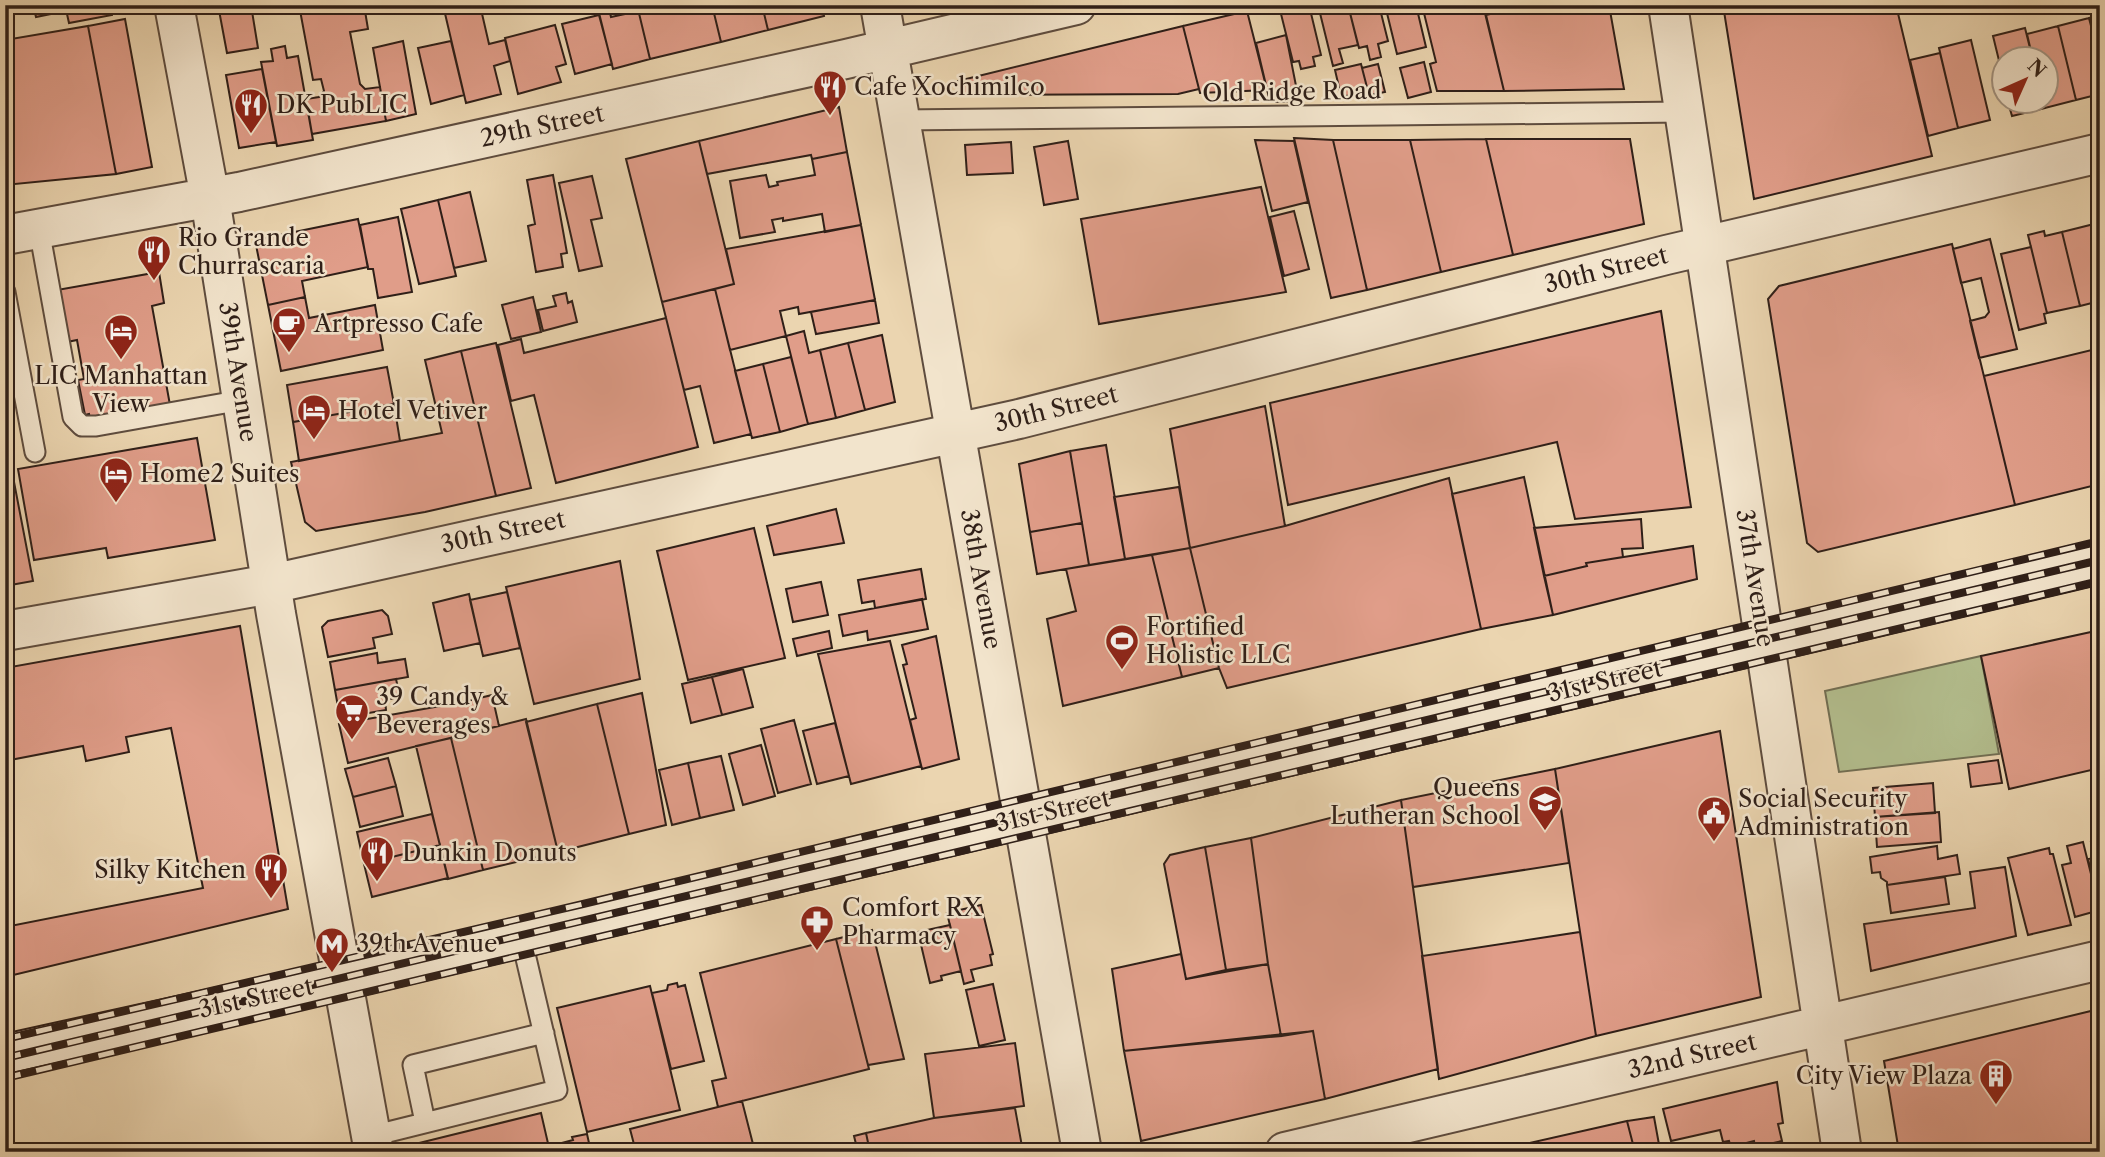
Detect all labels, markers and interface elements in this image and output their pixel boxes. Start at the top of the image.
north arrow [1990,46,2060,116]
text: N [2023,54,2051,82]
restaurant icon: Cafe Xochimilco [811,68,849,117]
place label: Cafe Xochimilco [854,72,1045,101]
street label: Old Ridge Road [1202,75,1382,108]
restaurant icon: DK PubLIC [232,86,270,135]
place label: DK PubLIC [276,90,407,119]
street label: 29th Street [477,98,607,153]
place label: Rio Grande Churrascaria [178,223,325,280]
restaurant icon: Rio Grande Churrascaria [135,233,173,282]
street label: 30th Street [1541,240,1671,299]
street label: 39th Avenue [213,300,264,444]
cafe icon: Artpresso Cafe [270,305,308,354]
place label: Artpresso Cafe [313,309,483,338]
hotel icon: LIC Manhattan View [102,312,140,361]
place label: LIC Manhattan View [34,361,208,418]
street label: 30th Street [991,379,1121,438]
hotel icon: Hotel Vetiver [295,392,333,441]
place label: Hotel Vetiver [338,396,487,425]
hotel icon: Home2 Suites [97,455,135,504]
place label: Home2 Suites [140,459,300,488]
street label: 30th Street [438,504,568,559]
street label: 38th Avenue [955,507,1008,651]
street label: 37th Avenue [1730,507,1781,649]
place label: Fortified Holistic LLC [1146,612,1290,669]
sports icon: Fortified Holistic LLC [1103,622,1141,671]
street label: 31st Street [1545,653,1665,708]
place label: 39 Candy & Beverages [376,682,509,739]
supermarket icon: 39 Candy & Beverages [333,692,371,741]
place label: Queens Lutheran School [1330,773,1520,830]
street label: 31st Street [993,783,1113,838]
school or university icon: Queens Lutheran School [1526,783,1564,832]
place label: Social Security Administration [1737,784,1909,841]
public building icon: Social Security Administration [1695,794,1733,843]
restaurant icon: Dunkin Donuts [358,834,396,883]
place label: Dunkin Donuts [402,838,577,867]
restaurant icon: Silky Kitchen [252,851,290,900]
place label: Silky Kitchen [94,855,246,884]
place label: Comfort RX Pharmacy [842,893,982,950]
pharmacy icon: Comfort RX Pharmacy [798,903,836,952]
metro station icon: 39th Avenue [313,925,351,974]
place label: 39th Avenue [356,929,498,958]
street label: 31st Street [196,971,316,1024]
street label: 32nd Street [1625,1027,1759,1084]
building icon: City View Plaza [1977,1057,2015,1106]
place label: City View Plaza [1796,1061,1972,1090]

